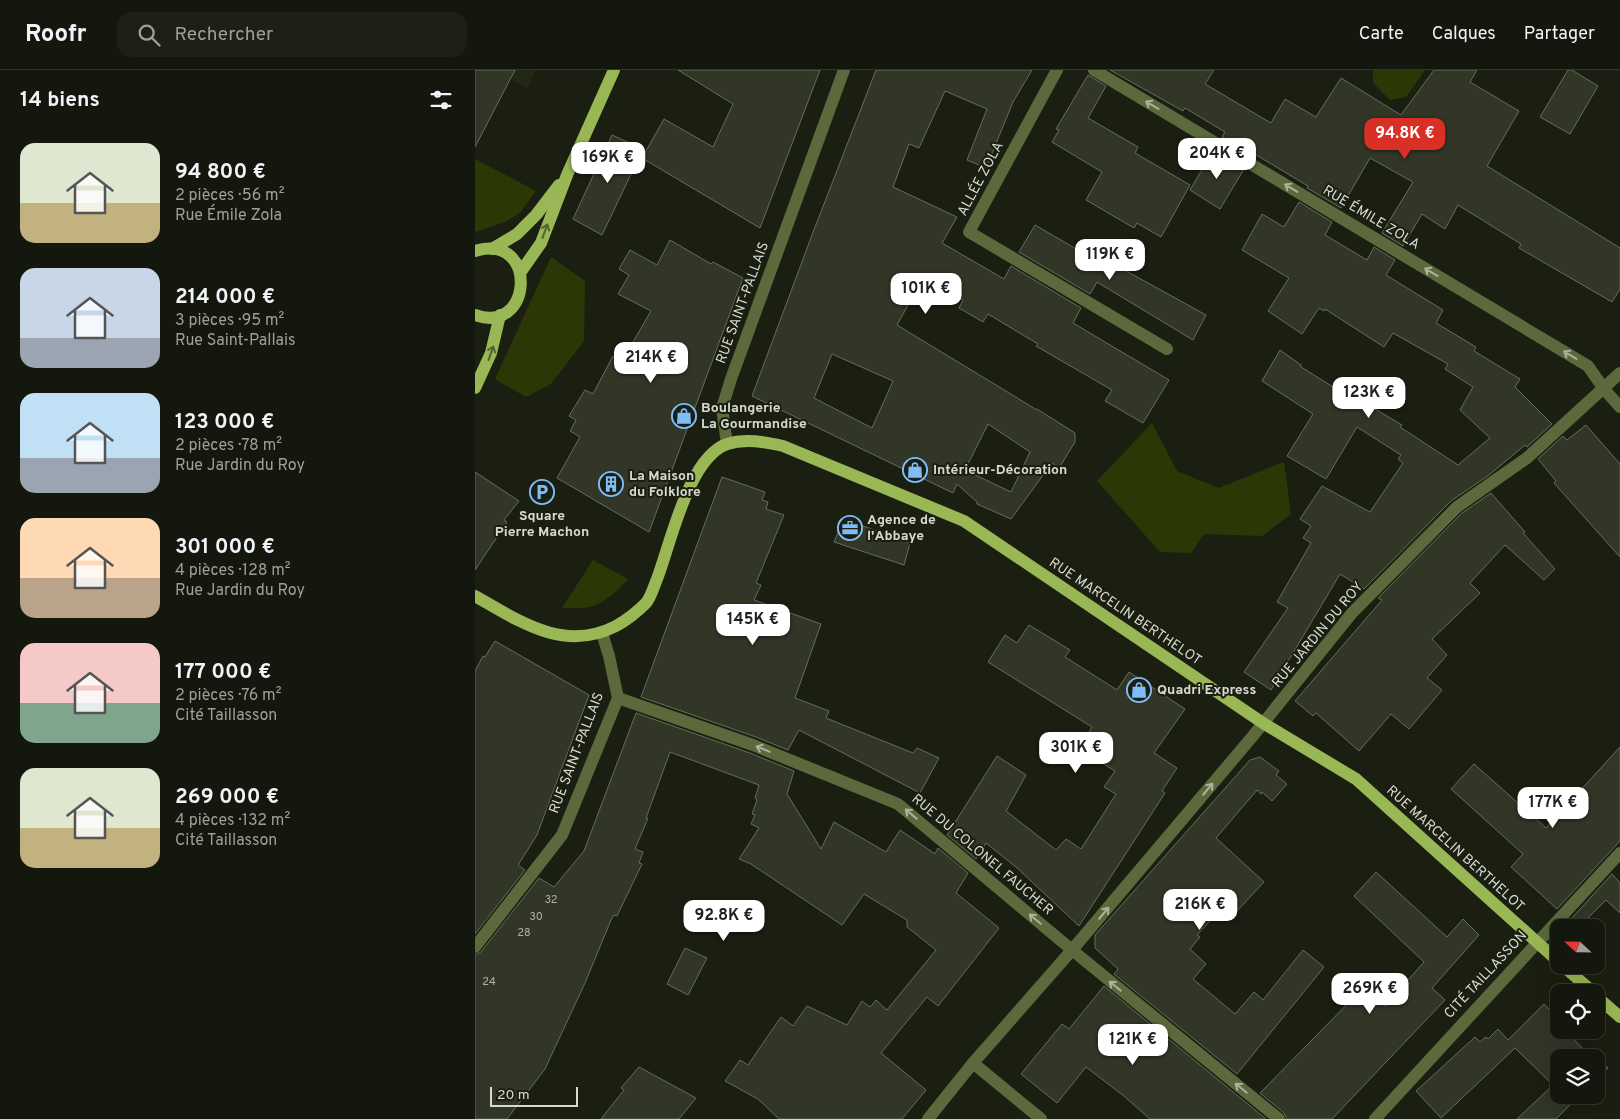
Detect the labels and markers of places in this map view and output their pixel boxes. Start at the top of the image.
pin: 94.8K € [1359,118,1451,160]
pin: 204K € [1176,138,1258,180]
pin: 169K € [567,142,649,184]
pin: 119K € [1069,238,1151,281]
pin: 101K € [885,272,967,315]
pin: 214K € [610,342,692,384]
pin: 123K € [1328,376,1410,419]
place label: Boulangerie La Gourmandise [701,400,807,433]
shop icon: Boulangerie La Gourmandise [671,403,697,429]
shop icon: Intérieur-Décoration [902,457,928,483]
place label: Intérieur-Décoration [933,462,1067,479]
place label: La Maison du Folklore [629,468,701,501]
building icon: La Maison du Folklore [598,471,624,497]
parking icon: Square Pierre Machon [529,479,555,505]
place label: Square Pierre Machon [495,508,589,541]
place label: Agence de l'Abbaye [867,512,936,545]
office icon: Agence de l'Abbaye [837,515,863,541]
pin: 145K € [712,604,794,646]
shop icon: Quadri Express [1126,677,1152,703]
place label: Quadri Express [1157,682,1256,699]
pin: 301K € [1035,732,1117,774]
pin: 177K € [1512,786,1594,829]
pin: 216K € [1159,888,1241,931]
pin: 92.8K € [678,900,770,942]
pin: 269K € [1329,972,1411,1015]
pin: 121K € [1092,1024,1174,1066]

